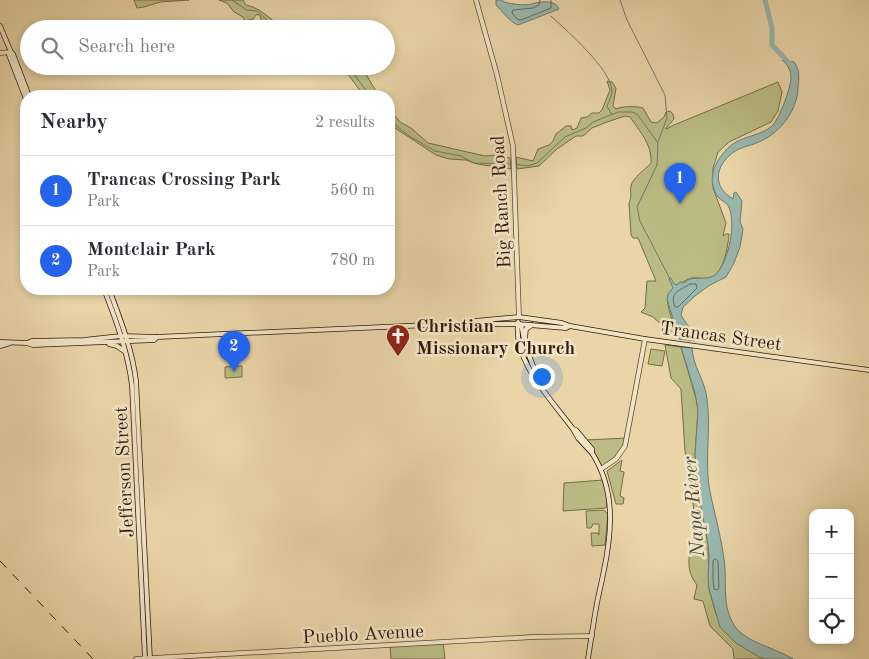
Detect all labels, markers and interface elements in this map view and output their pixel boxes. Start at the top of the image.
search box [20,20,395,75]
icon: search [38,34,66,62]
text: Search here [78,38,175,57]
text: Nearby [40,112,108,133]
text: 2 results [315,115,375,131]
street label: Big Ranch Road [490,135,515,269]
pin: 1 [664,163,696,204]
text: Trancas Crossing Park [87,171,281,190]
text: 1 [51,183,61,199]
text: 560 m [330,183,375,199]
text: Park [87,194,120,210]
text: Montclair Park [87,241,216,260]
text: 2 [51,253,61,269]
text: 780 m [330,253,375,269]
text: Park [87,264,120,280]
place label: Christian Missionary Church [416,318,576,359]
street label: Trancas Street [659,320,783,355]
church icon: Christian Missionary Church [385,323,411,357]
pin: 2 [218,331,250,372]
your location [529,364,555,390]
street label: Jefferson Street [113,406,138,538]
water label: Napa River [681,455,709,559]
map controls [809,509,854,644]
button: + [809,509,854,554]
button: − [809,554,854,599]
button: locate [809,599,854,644]
street label: Pueblo Avenue [302,623,424,648]

